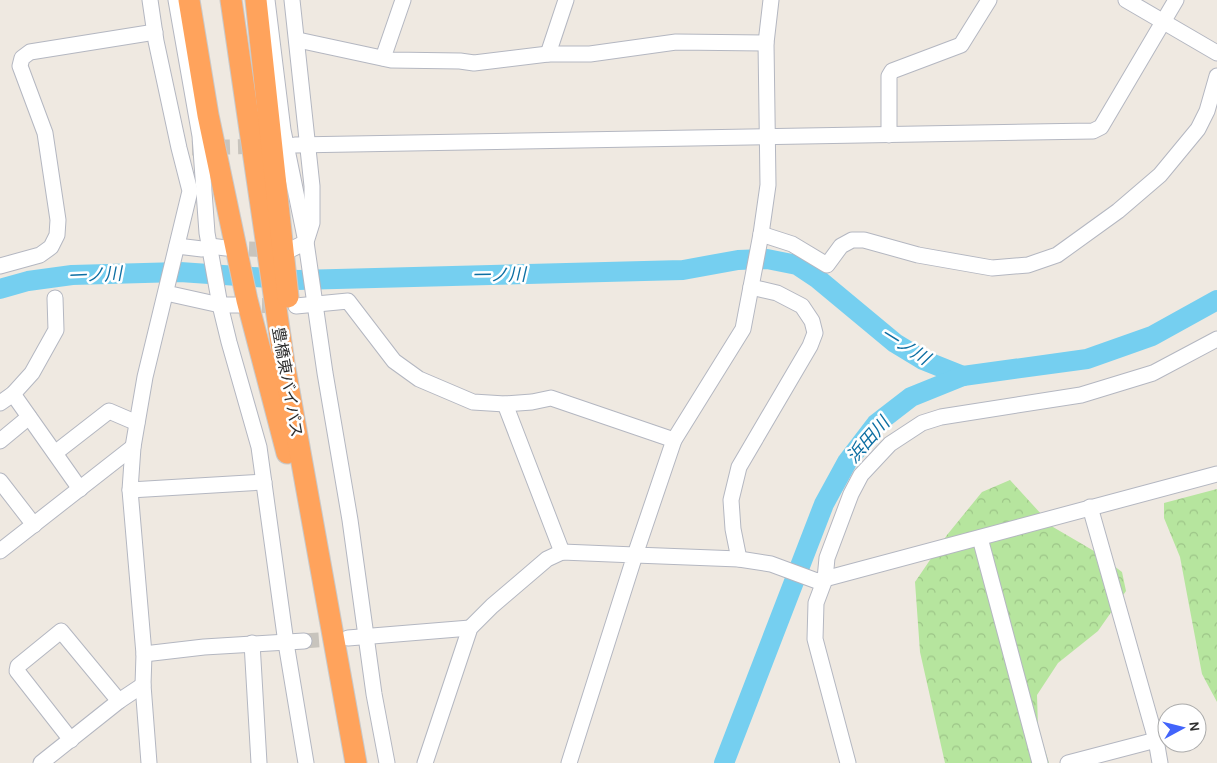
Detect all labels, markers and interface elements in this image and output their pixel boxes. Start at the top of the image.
water label: 一ノ川 [67,262,125,287]
water label: 一ノ川 [472,263,528,286]
water label: 一ノ川 [876,322,935,371]
street label: 豊橋東バイパス [268,325,307,439]
water label: 浜田川 [842,411,895,468]
north arrow [1157,703,1207,753]
text: N [1185,720,1203,732]

